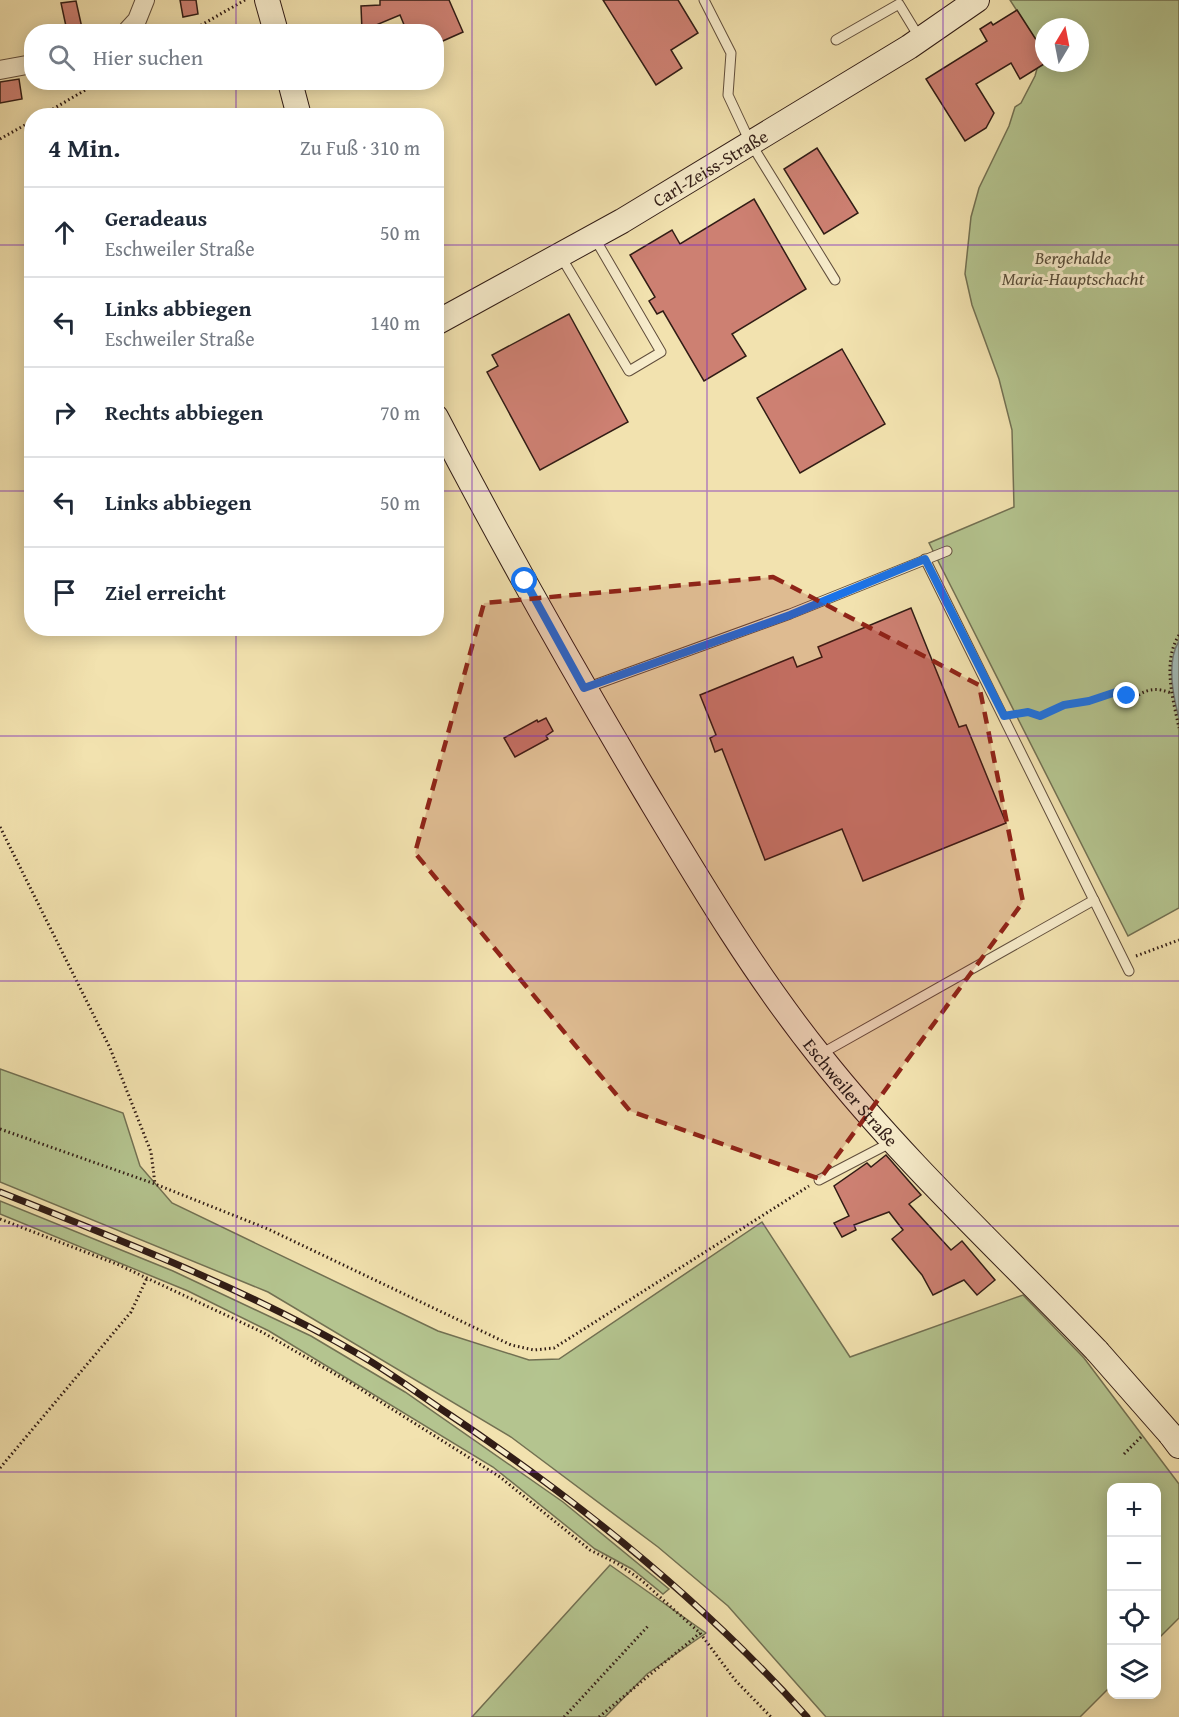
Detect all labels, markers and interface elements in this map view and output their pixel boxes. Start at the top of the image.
north arrow [1035,18,1089,72]
search box [24,24,444,90]
icon: search [45,41,78,74]
text: Hier suchen [93,41,203,73]
street label: Carl-Zeiss-Straße [647,122,773,213]
text: 4 Min. [48,128,120,167]
text: Zu Fuß · 310 m [300,133,420,162]
text: Geradeaus [105,202,207,234]
icon: ahead [48,216,81,249]
text: 50 m [380,218,420,247]
text: Eschweiler Straße [105,234,255,263]
park label: Bergehalde Maria-Hauptschacht [1002,244,1145,292]
text: Links abbiegen [105,292,251,324]
icon: left [48,306,81,339]
text: 140 m [370,308,420,337]
text: Eschweiler Straße [105,324,255,353]
icon: right [48,396,81,429]
text: Rechts abbiegen [105,396,263,428]
text: 70 m [380,398,420,427]
icon: left [48,486,81,519]
text: Links abbiegen [105,486,251,518]
text: 50 m [380,488,420,517]
route start [511,567,537,593]
icon: arrive [48,576,81,609]
text: Ziel erreicht [105,576,226,608]
route end [1113,682,1139,708]
street label: Eschweiler Straße [797,1032,905,1152]
map controls [1107,1483,1161,1699]
button: + [1107,1483,1161,1537]
button: − [1107,1537,1161,1591]
button: locate [1107,1591,1161,1645]
button: layers [1107,1645,1161,1699]

